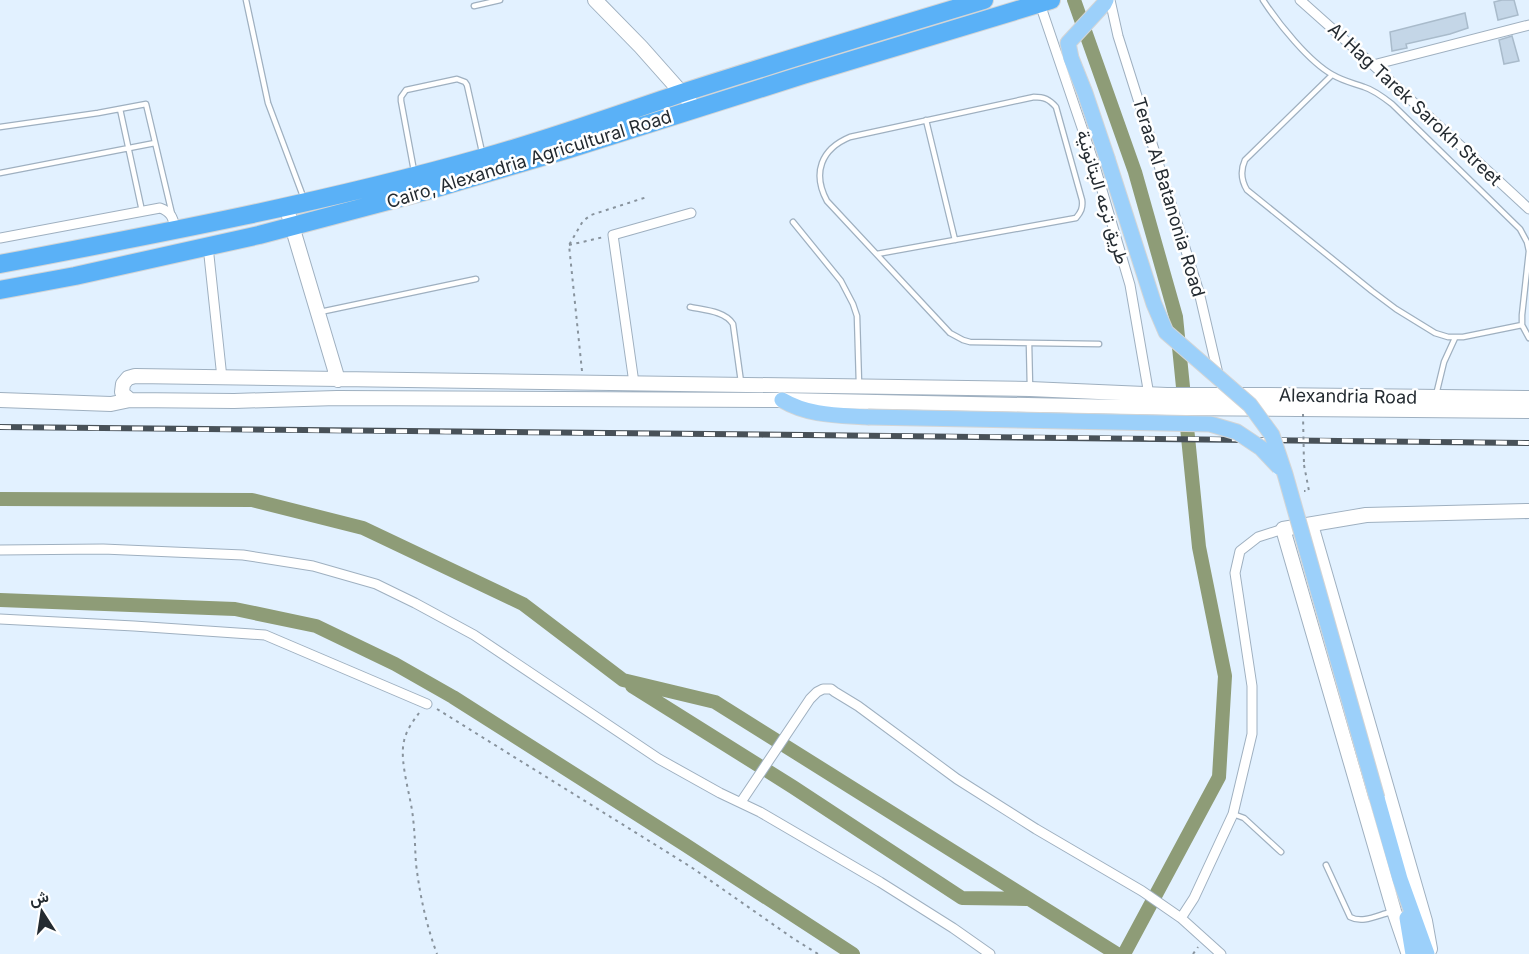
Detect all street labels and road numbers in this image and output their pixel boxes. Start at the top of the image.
street label: Al Hag Tarek Sarokh Street [1324,18,1506,190]
street label: Teraa Al Batanonia Road [1129,95,1209,299]
street label: Cairo, Alexandria Agricultural Road [384,106,674,212]
street label: طريق ترعه البتانونية [1072,127,1133,267]
street label: Alexandria Road [1279,384,1417,408]

